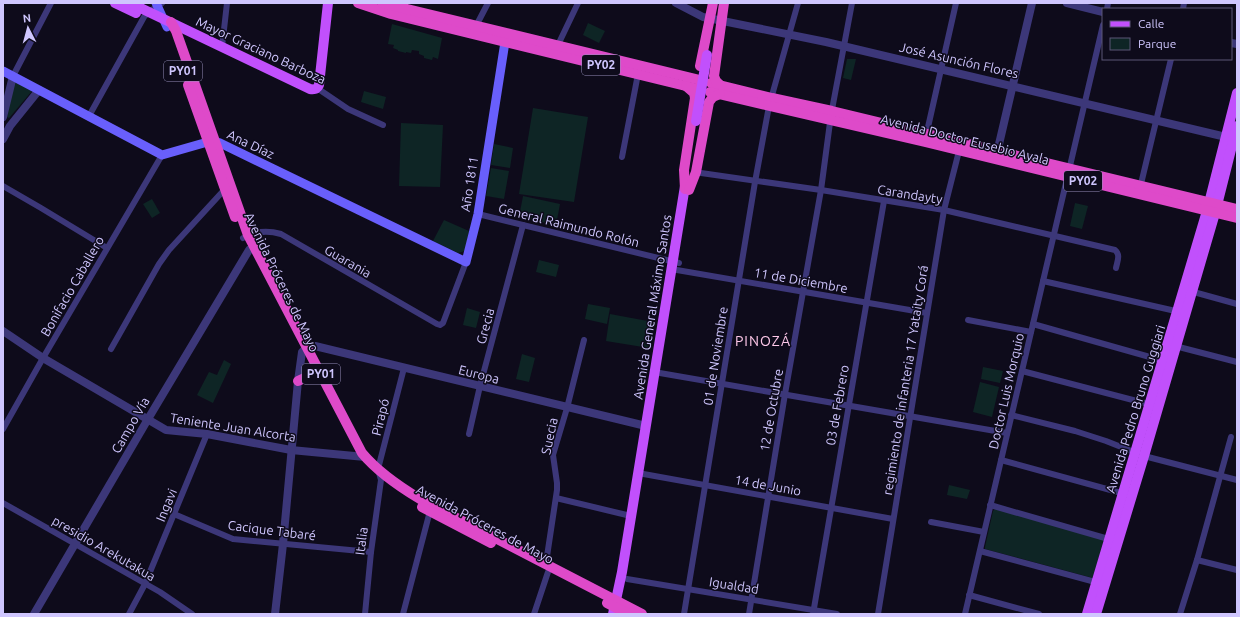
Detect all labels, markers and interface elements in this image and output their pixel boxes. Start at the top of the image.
north arrow [8,8,48,48]
legend [1102,8,1232,60]
text: N [22,12,32,24]
street label: Mayor Graciano Barboza [194,14,328,86]
text: Calle [1138,17,1164,30]
text: Parque [1138,37,1176,50]
street label: José Asunción Flores [898,39,1020,81]
road number: PY02 [582,55,620,75]
road number: PY01 [164,61,202,81]
street label: Avenida Doctor Eusebio Ayala [879,111,1051,167]
street label: Ana Díaz [225,127,277,161]
street label: Año 1811 [458,155,480,213]
road number: PY02 [1064,171,1102,191]
street label: Carandayty [876,182,944,206]
street label: General Raimundo Rolón [497,201,641,249]
street label: Avenida Próceres de Mayo [242,210,322,354]
street label: Avenida General Máximo Santos [630,213,674,400]
street label: Bonifacio Caballero [38,233,106,339]
street label: Guarania [322,242,374,280]
street label: regimiento de infanteria 17 Yataity Corá [880,264,930,496]
street label: 11 de Diciembre [753,265,849,295]
street label: 01 de Noviembre [700,306,730,406]
street label: Grecia [474,307,496,345]
street label: Avenida Pedro Bruno Guggiari [1103,323,1167,495]
district label: PINOZÁ [735,332,791,349]
street label: Doctor Luis Morquio [986,332,1026,450]
street label: Europa [457,362,501,386]
road number: PY01 [302,364,340,384]
street label: 03 de Febrero [823,364,851,446]
street label: 12 de Octubre [757,368,785,452]
street label: Campo Vía [108,394,152,456]
street label: Pirapó [369,397,391,437]
street label: Teniente Juan Alcorta [169,410,297,444]
street label: Suecia [538,416,560,456]
street label: 14 de Junio [734,472,802,498]
street label: Avenida Próceres de Mayo [414,482,556,566]
street label: Ingavi [153,486,179,524]
street label: presidio Arekutakua [50,513,158,583]
street label: Cacique Tabaré [227,518,317,542]
street label: Italia [352,526,370,556]
street label: Igualdad [708,574,760,596]

